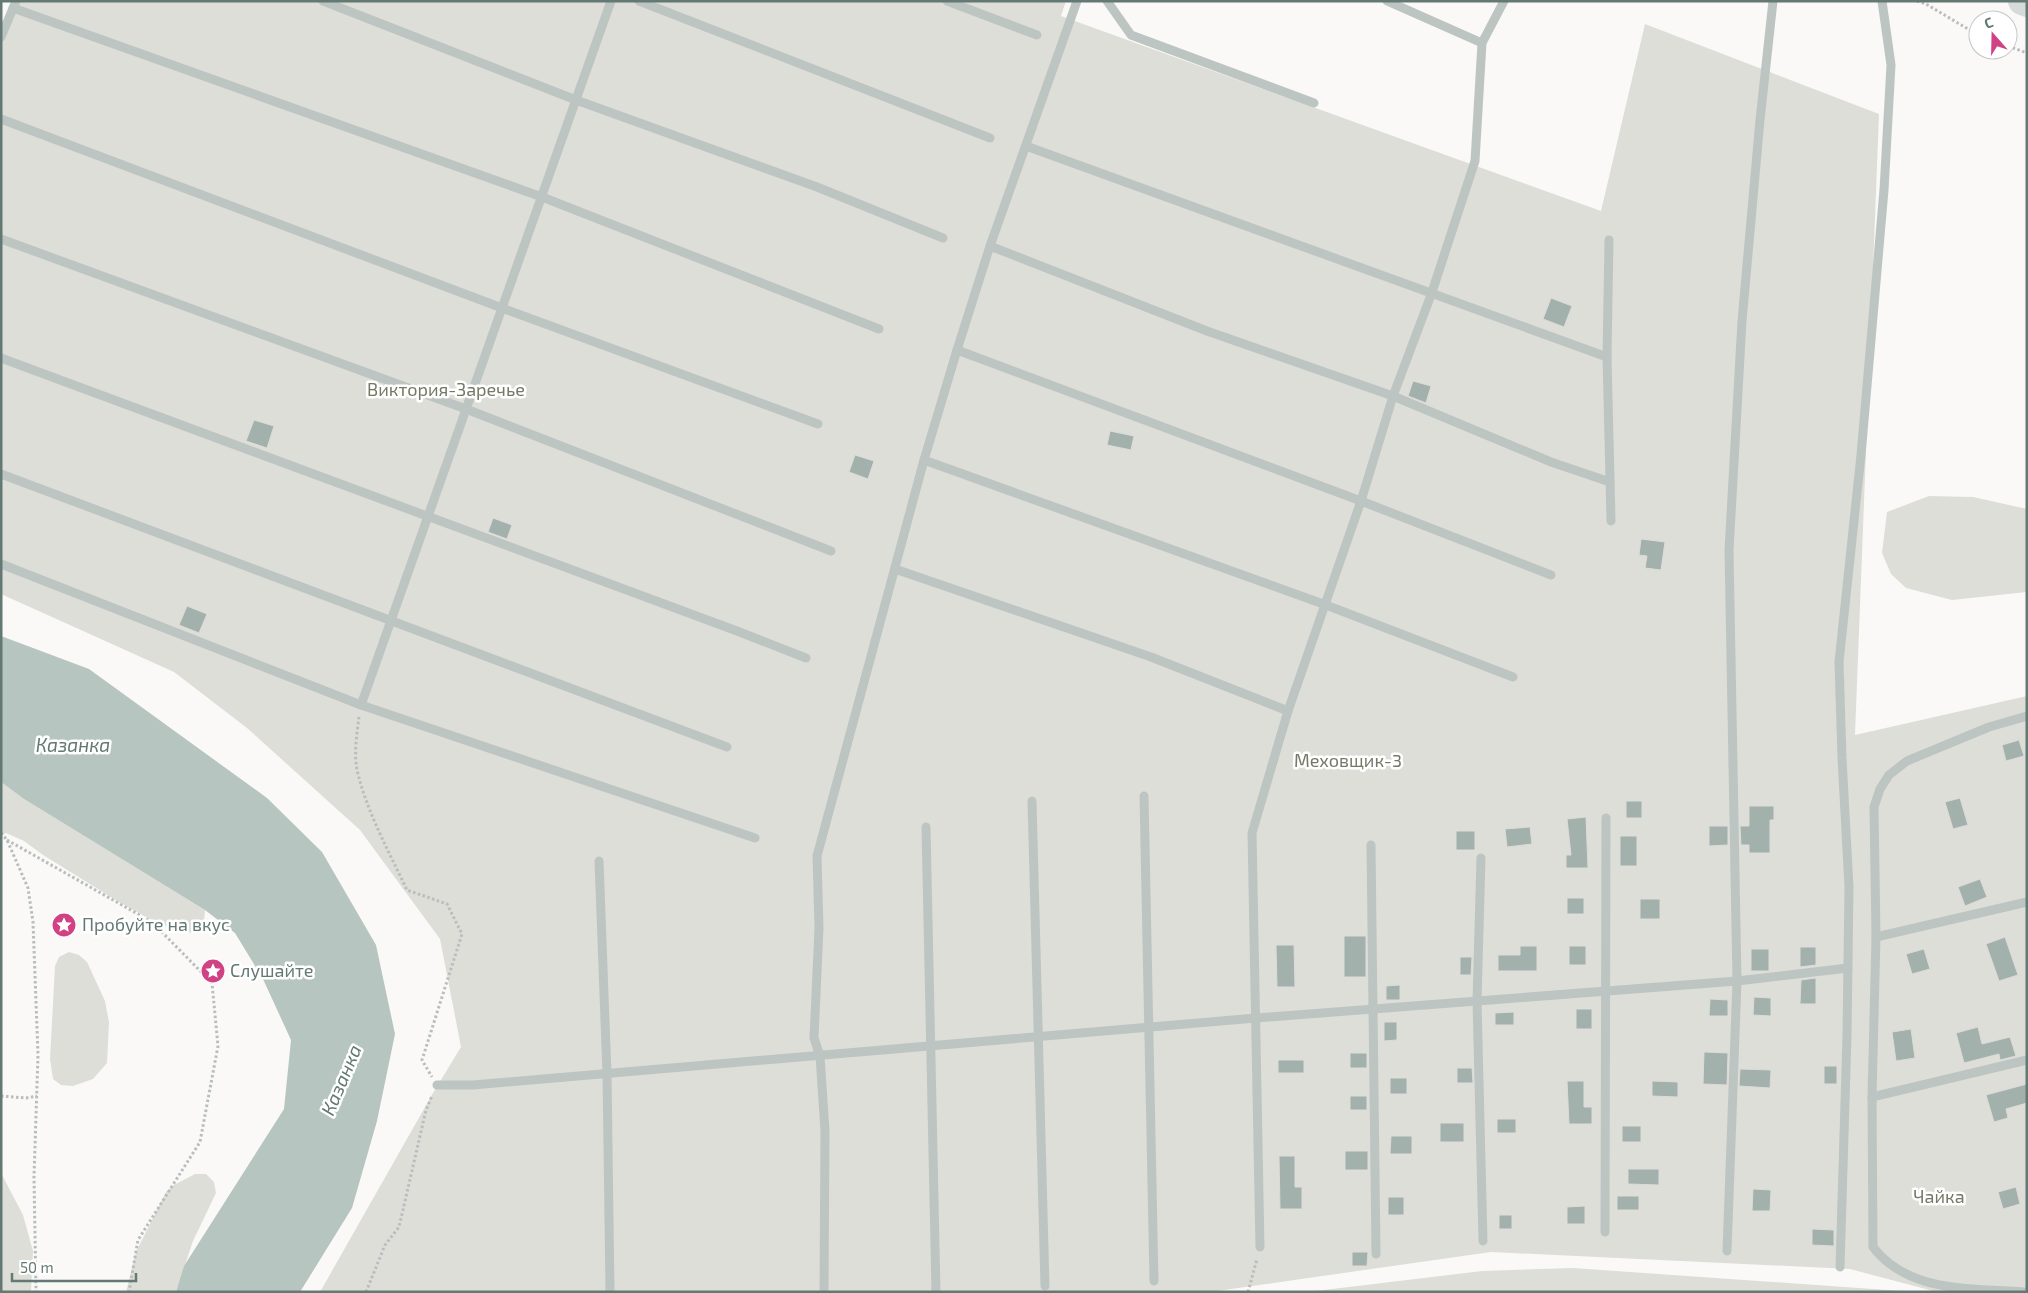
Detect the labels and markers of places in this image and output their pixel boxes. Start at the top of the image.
place icon: Пробуйте на вкус [51,912,77,938]
place label: Пробуйте на вкус [82,913,230,935]
place icon: Слушайте [200,958,226,984]
place label: Слушайте [230,959,313,981]

